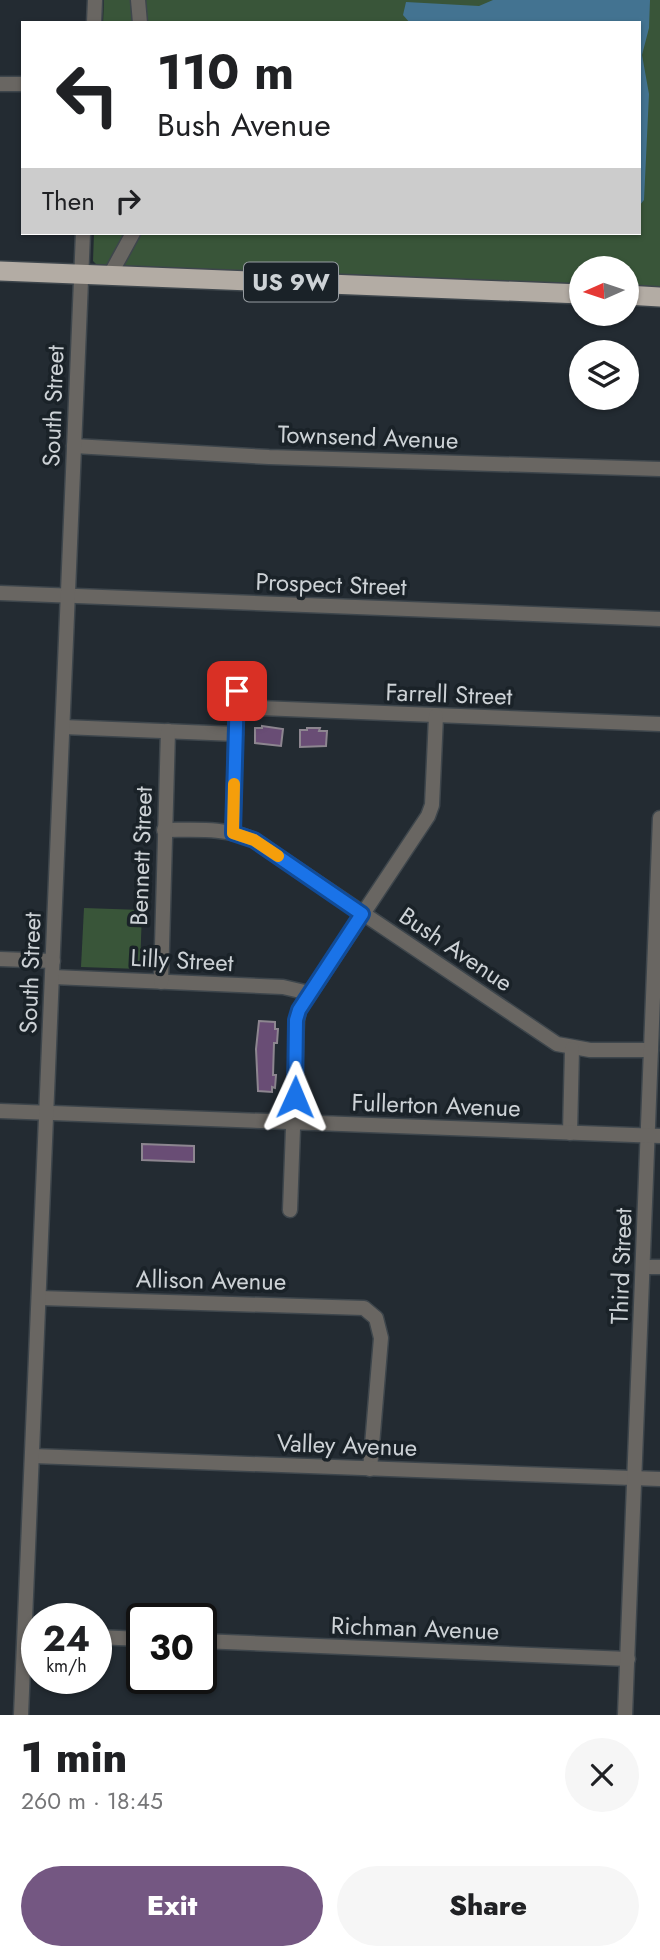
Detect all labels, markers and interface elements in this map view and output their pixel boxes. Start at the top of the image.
text: 110 m [157,37,294,107]
icon: left [42,49,133,140]
text: Bush Avenue [157,102,331,148]
text: Then [42,182,95,220]
icon: right [109,182,147,220]
north arrow [569,256,639,326]
map controls [569,256,639,410]
road number: US 9W [244,262,338,302]
button: layers [569,340,639,410]
street label: South Street [33,344,73,467]
street label: Townsend Avenue [277,416,459,458]
street label: Prospect Street [255,564,407,604]
pin [207,661,267,721]
icon: arrive [218,672,256,710]
street label: Farrell Street [385,674,513,714]
street label: Bennett Street [121,786,161,926]
street label: Bush Avenue [392,898,520,1000]
street label: South Street [10,911,50,1034]
street label: Lilly Street [130,940,235,980]
position arrow [258,1060,332,1134]
street label: Fullerton Avenue [351,1085,521,1125]
street label: Third Street [601,1207,641,1325]
street label: Allison Avenue [135,1261,287,1299]
street label: Valley Avenue [276,1425,418,1465]
speed limit sign: 30 [126,1603,217,1694]
street label: Richman Avenue [330,1608,500,1648]
text: 24 [43,1614,90,1664]
text: km/h [46,1653,87,1679]
text: 1 min [21,1727,127,1788]
button: close [565,1738,639,1812]
text: 260 m · 18:45 [21,1784,163,1818]
button: Exit [21,1866,323,1946]
button: Share [337,1866,639,1946]

